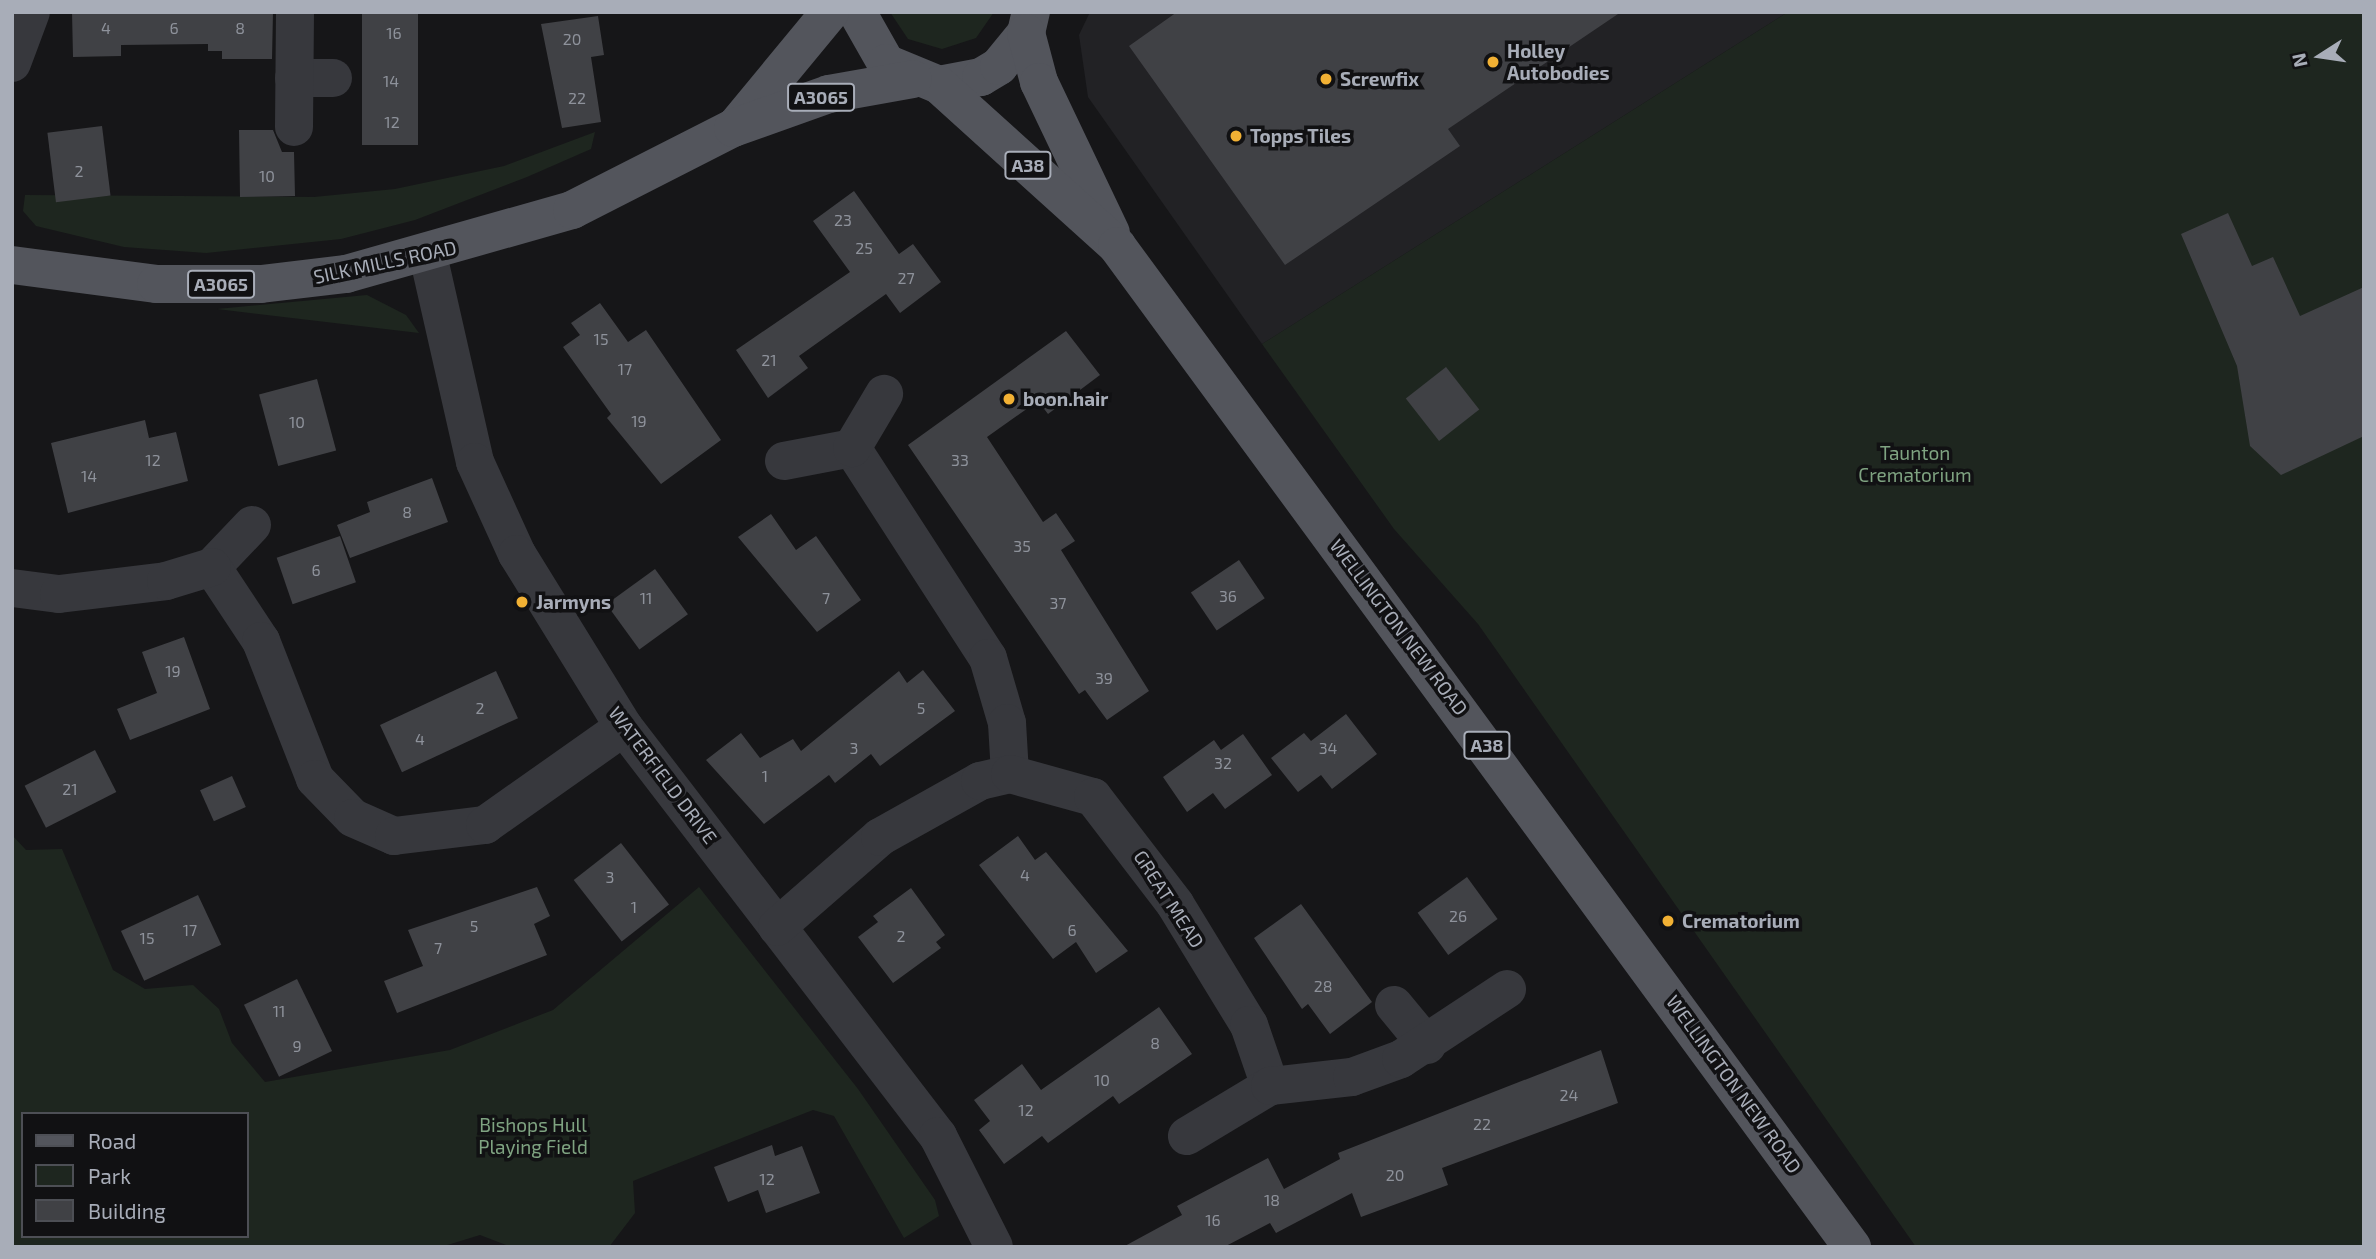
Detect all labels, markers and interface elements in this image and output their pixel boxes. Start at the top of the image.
house number: 4 [101,18,111,38]
house number: 6 [169,18,179,38]
house number: 8 [235,18,245,38]
north arrow [2285,21,2355,91]
house number: 16 [386,23,402,43]
house number: 20 [563,29,581,49]
place label: Holley Autobodies [1507,40,1610,84]
text: N [2286,51,2312,70]
marker: Holley Autobodies [1485,54,1501,70]
place label: Screwfix [1340,68,1419,90]
house number: 14 [383,71,399,91]
marker: Screwfix [1318,71,1334,87]
road number: A3065 [786,82,856,112]
house number: 22 [568,88,586,108]
house number: 12 [384,112,400,132]
place label: Topps Tiles [1250,125,1351,147]
marker: Topps Tiles [1228,128,1244,144]
road number: A38 [1004,150,1052,180]
house number: 2 [75,161,83,181]
house number: 10 [259,166,275,186]
house number: 23 [834,210,852,230]
street label: SILK MILLS ROAD [311,236,459,288]
house number: 25 [855,238,873,258]
house number: 27 [897,268,915,288]
road number: A3065 [186,270,256,298]
house number: 15 [594,329,608,349]
house number: 21 [761,350,777,370]
house number: 17 [618,359,632,379]
place label: boon.hair [1023,388,1108,410]
marker: boon.hair [1001,391,1017,407]
house number: 19 [631,411,647,431]
house number: 10 [289,412,305,432]
park label: Taunton Crematorium [1858,442,1972,486]
house number: 12 [145,450,161,470]
house number: 33 [951,450,969,470]
house number: 14 [81,466,97,486]
house number: 8 [402,502,412,522]
street label: WELLINGTON NEW ROAD [1325,534,1473,720]
house number: 35 [1013,536,1031,556]
house number: 6 [311,560,321,580]
house number: 36 [1219,586,1237,606]
house number: 11 [640,588,652,608]
house number: 7 [822,588,830,608]
place label: Jarmyns [536,591,611,613]
house number: 37 [1049,593,1067,613]
marker: Jarmyns [514,594,530,610]
house number: 19 [165,661,181,681]
house number: 39 [1095,668,1113,688]
house number: 2 [476,698,484,718]
house number: 5 [917,698,925,718]
street label: WATERFIELD DRIVE [604,702,722,848]
house number: 4 [415,729,425,749]
road number: A38 [1462,730,1512,760]
house number: 3 [850,738,858,758]
house number: 34 [1319,738,1337,758]
house number: 32 [1214,753,1232,773]
house number: 1 [762,766,768,786]
house number: 21 [62,779,78,799]
street label: GREAT MEAD [1129,846,1209,952]
house number: 4 [1020,865,1030,885]
house number: 3 [606,867,614,887]
house number: 1 [631,897,637,917]
house number: 26 [1449,906,1467,926]
place label: Crematorium [1682,910,1800,932]
marker: Crematorium [1660,913,1676,929]
house number: 5 [470,916,478,936]
house number: 17 [183,920,197,940]
house number: 6 [1067,920,1077,940]
house number: 2 [897,926,905,946]
house number: 15 [140,928,154,948]
house number: 7 [434,938,442,958]
house number: 28 [1314,976,1332,996]
street label: WELLINGTON NEW ROAD [1662,990,1806,1178]
house number: 11 [273,1001,285,1021]
house number: 8 [1150,1033,1160,1053]
house number: 9 [292,1036,302,1056]
house number: 10 [1094,1070,1110,1090]
house number: 24 [1560,1085,1578,1105]
house number: 12 [1018,1100,1034,1120]
legend [21,1112,248,1238]
park label: Bishops Hull Playing Field [478,1114,588,1158]
house number: 22 [1473,1114,1491,1134]
text: Road [88,1128,136,1153]
text: Park [88,1163,131,1188]
house number: 20 [1386,1165,1404,1185]
house number: 12 [759,1169,775,1189]
house number: 18 [1264,1190,1280,1210]
text: Building [88,1198,166,1223]
house number: 16 [1205,1210,1221,1230]

